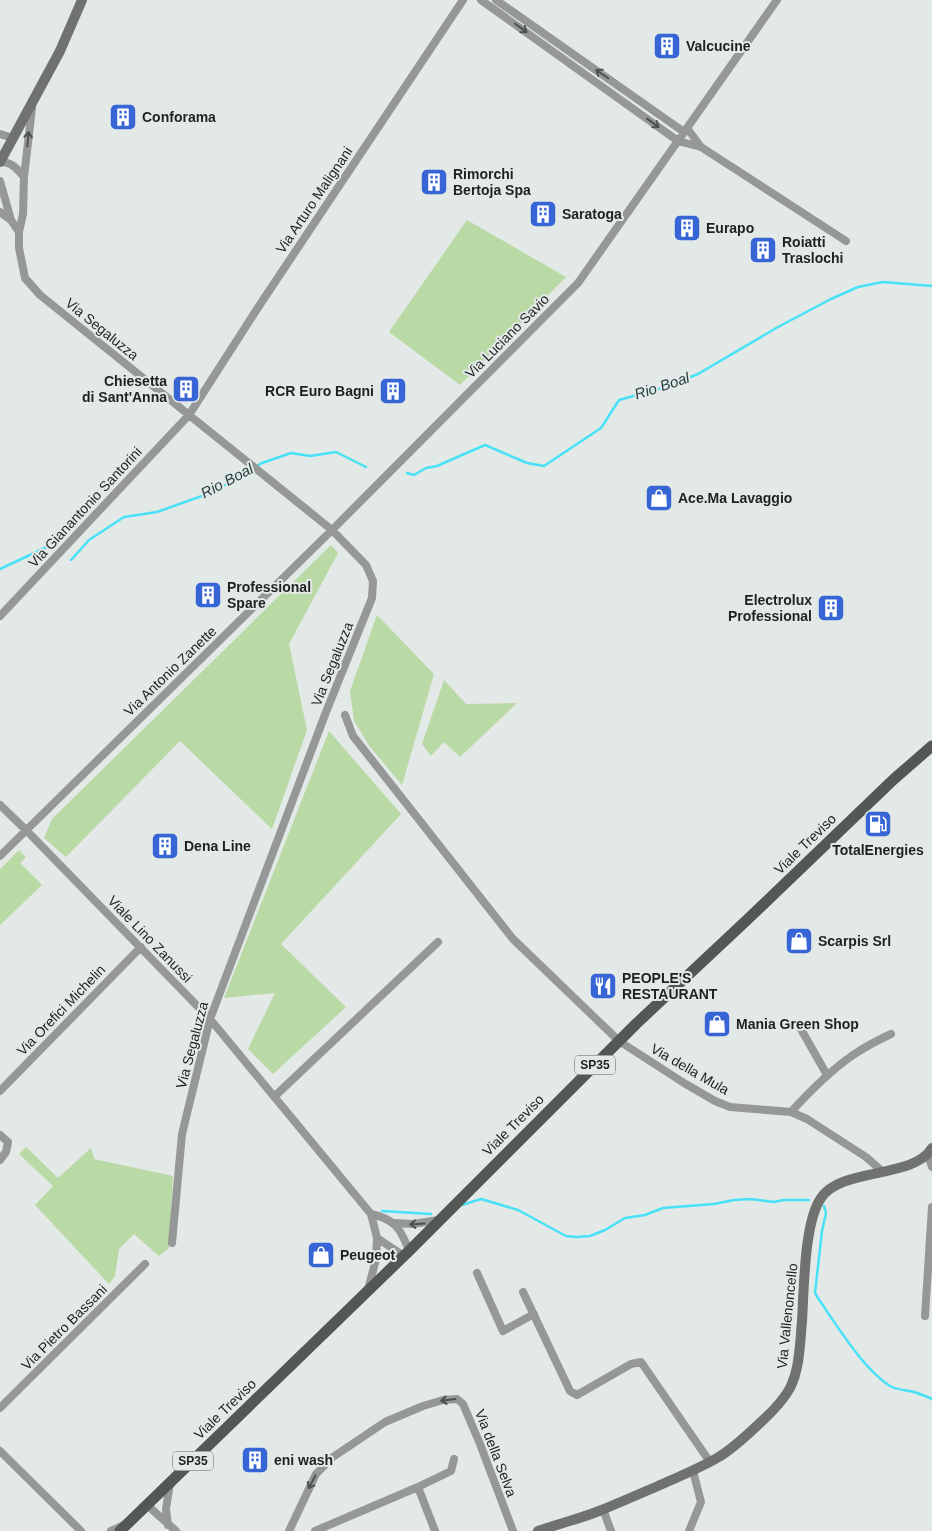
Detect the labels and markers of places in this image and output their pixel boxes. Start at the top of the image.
building icon: Valcucine [652,31,682,61]
place label: Valcucine [686,38,751,54]
building icon: Conforama [108,102,138,132]
place label: Conforama [142,109,216,125]
place label: Rimorchi Bertoja Spa [453,166,531,198]
building icon: Rimorchi Bertoja Spa [419,167,449,197]
building icon: Saratoga [528,199,558,229]
place label: Saratoga [562,206,622,222]
building icon: Eurapo [672,213,702,243]
place label: Eurapo [706,220,754,236]
place label: Roiatti Traslochi [782,234,843,266]
building icon: Roiatti Traslochi [748,235,778,265]
place label: Chiesetta di Sant'Anna [82,373,167,405]
building icon: Chiesetta di Sant'Anna [171,374,201,404]
building icon: RCR Euro Bagni [378,376,408,406]
place label: RCR Euro Bagni [265,383,374,399]
shop icon: Ace.Ma Lavaggio [644,483,674,513]
place label: Ace.Ma Lavaggio [678,490,792,506]
place label: Professional Spare [227,579,311,611]
building icon: Professional Spare [193,580,223,610]
place label: Electrolux Professional [728,592,812,624]
building icon: Electrolux Professional [816,593,846,623]
fuel station icon: TotalEnergies [863,809,893,839]
building icon: Dena Line [150,831,180,861]
place label: Dena Line [184,838,251,854]
place label: TotalEnergies [832,842,924,858]
shop icon: Scarpis Srl [784,926,814,956]
place label: Scarpis Srl [818,933,891,949]
place label: PEOPLE'S RESTAURANT [622,970,718,1002]
restaurant icon: PEOPLE'S RESTAURANT [588,971,618,1001]
shop icon: Mania Green Shop [702,1009,732,1039]
place label: Mania Green Shop [736,1016,859,1032]
shop icon: Peugeot [306,1240,336,1270]
place label: Peugeot [340,1247,396,1263]
building icon: eni wash [240,1445,270,1475]
place label: eni wash [274,1452,333,1468]

